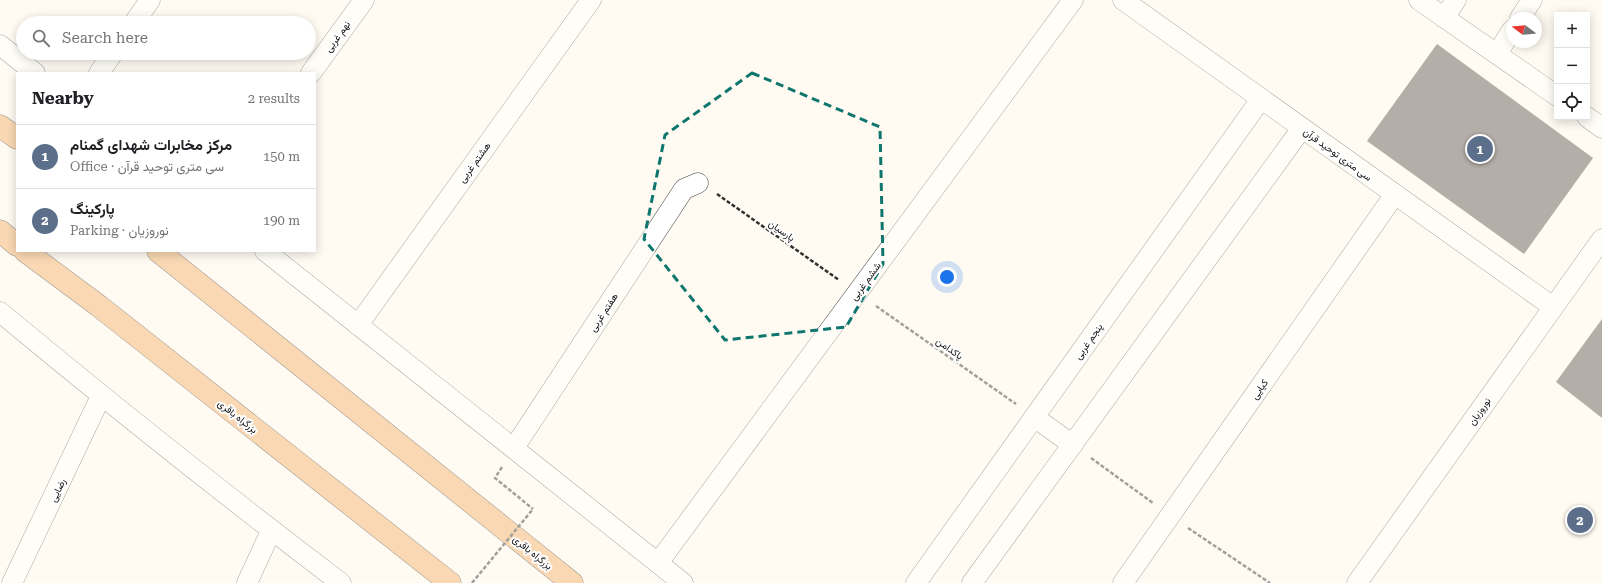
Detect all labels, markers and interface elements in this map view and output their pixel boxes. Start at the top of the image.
north arrow [1506,12,1542,48]
map controls [1554,12,1590,120]
button: + [1554,12,1590,48]
search box [16,16,316,60]
street label: نهم غربی [322,18,353,55]
icon: search [30,27,52,49]
text: Search here [62,29,148,47]
button: − [1554,48,1590,84]
button: locate [1554,84,1590,120]
text: Nearby [32,88,94,108]
text: 2 results [248,91,300,106]
street label: سی متری توحید قرآن [1301,126,1374,184]
pin: 1 [1467,134,1493,164]
text: مرکز مخابرات شهدای گمنام [70,136,232,154]
street label: هشتم غربی [456,140,494,185]
text: 1 [41,149,49,164]
text: 150 m [263,149,300,164]
text: Office · سی متری توحید قرآن [70,159,224,174]
text: پارکینگ [70,200,115,218]
text: 2 [41,213,49,228]
text: 190 m [263,213,300,228]
street label: پارسیان [765,218,797,245]
text: Parking · نوروزیان [70,223,169,238]
street label: ششم غربی [848,260,884,303]
your location [937,267,957,287]
street label: هفتم غربی [587,291,621,334]
street label: پنجم غربی [1072,321,1106,363]
street label: پاکدامن [933,335,965,363]
street label: کیایی [1249,377,1271,402]
street label: نوروزیان [1466,395,1494,428]
street label: بزرگراه باقری [215,397,260,436]
street label: رضایی [47,477,69,504]
pin: 2 [1567,505,1593,535]
street label: بزرگراه باقری [510,533,555,572]

